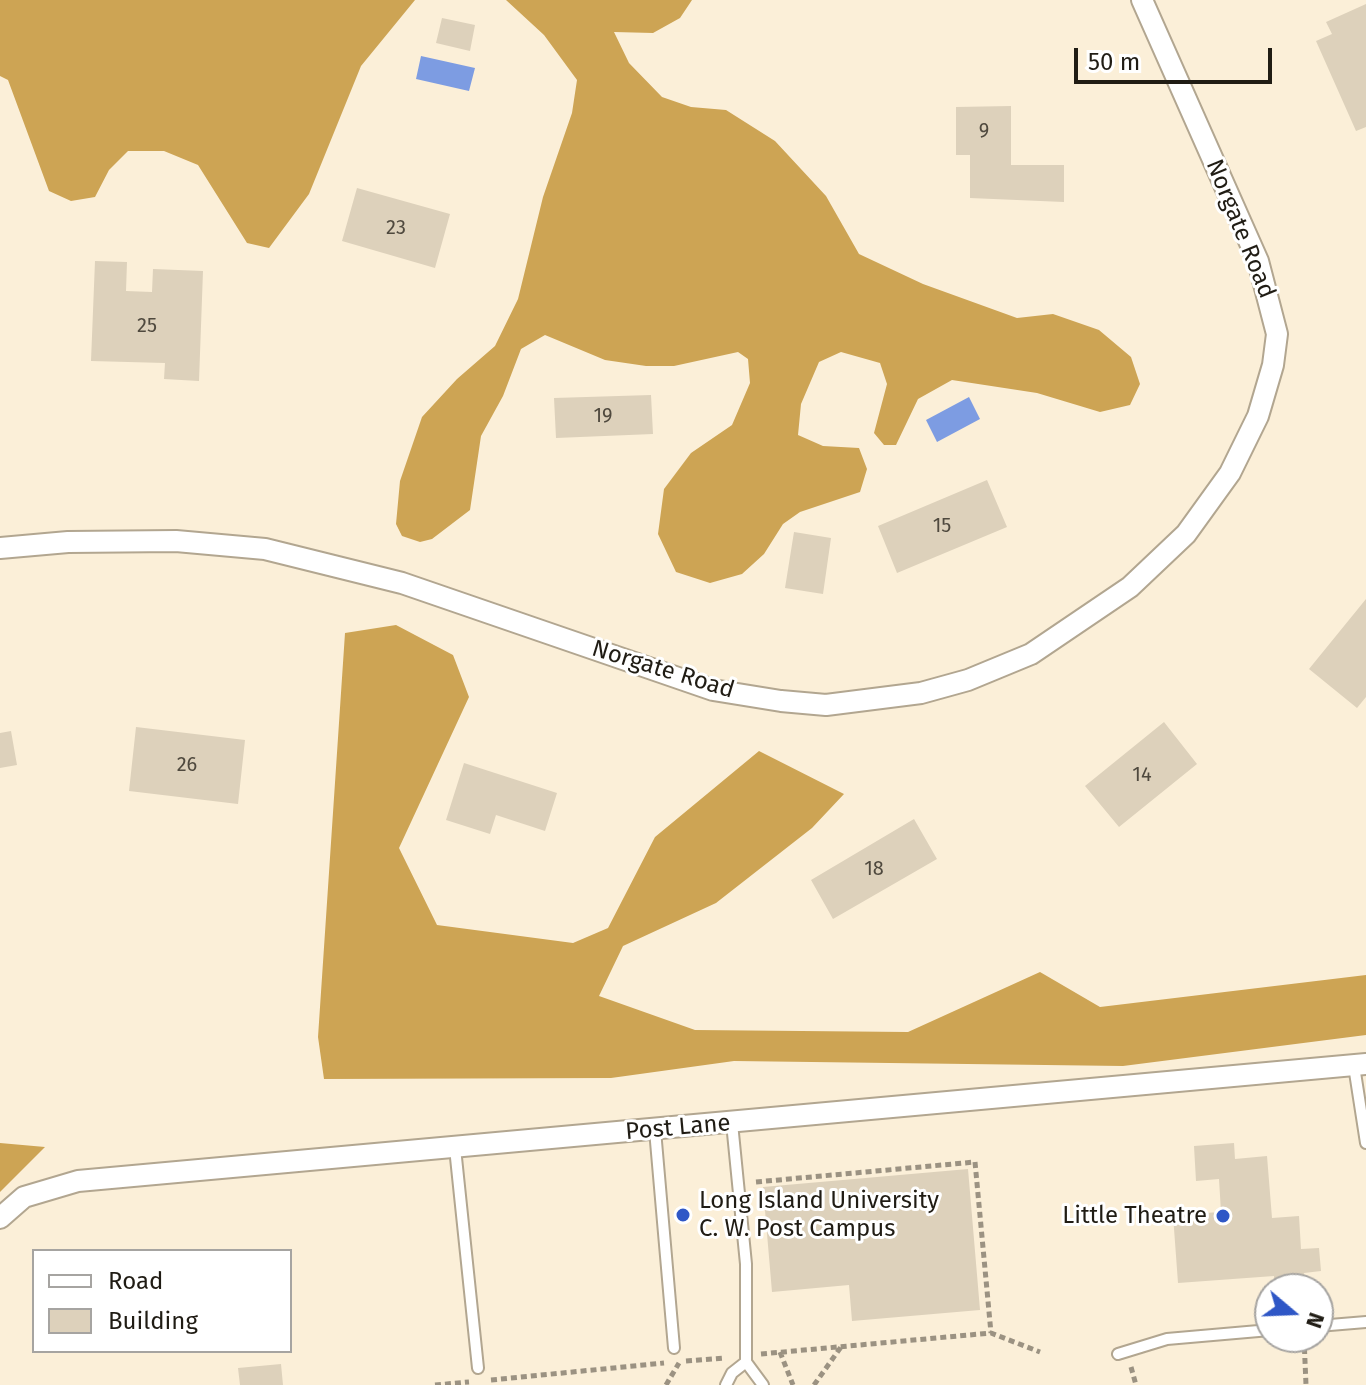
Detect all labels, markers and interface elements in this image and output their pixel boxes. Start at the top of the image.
scale bar [1078,32,1276,82]
text: 50 m [1088,48,1140,76]
house number: 9 [979,119,989,143]
street label: Norgate Road [1199,155,1281,303]
house number: 23 [386,216,406,240]
house number: 25 [137,314,157,338]
house number: 19 [593,404,613,428]
house number: 15 [933,514,951,538]
street label: Norgate Road [588,635,738,705]
house number: 26 [177,753,197,777]
house number: 14 [1132,763,1152,787]
house number: 18 [864,857,884,881]
street label: Post Lane [624,1109,732,1147]
place label: Long Island University C. W. Post Campus [699,1187,939,1243]
place label: Little Theatre [1062,1202,1207,1230]
marker: Long Island University C. W. Post Campus [674,1206,692,1224]
marker: Little Theatre [1214,1207,1232,1225]
legend [32,1249,292,1353]
text: Road [108,1267,163,1295]
north arrow [1254,1273,1334,1353]
text: Building [108,1307,198,1335]
text: N [1300,1309,1330,1332]

